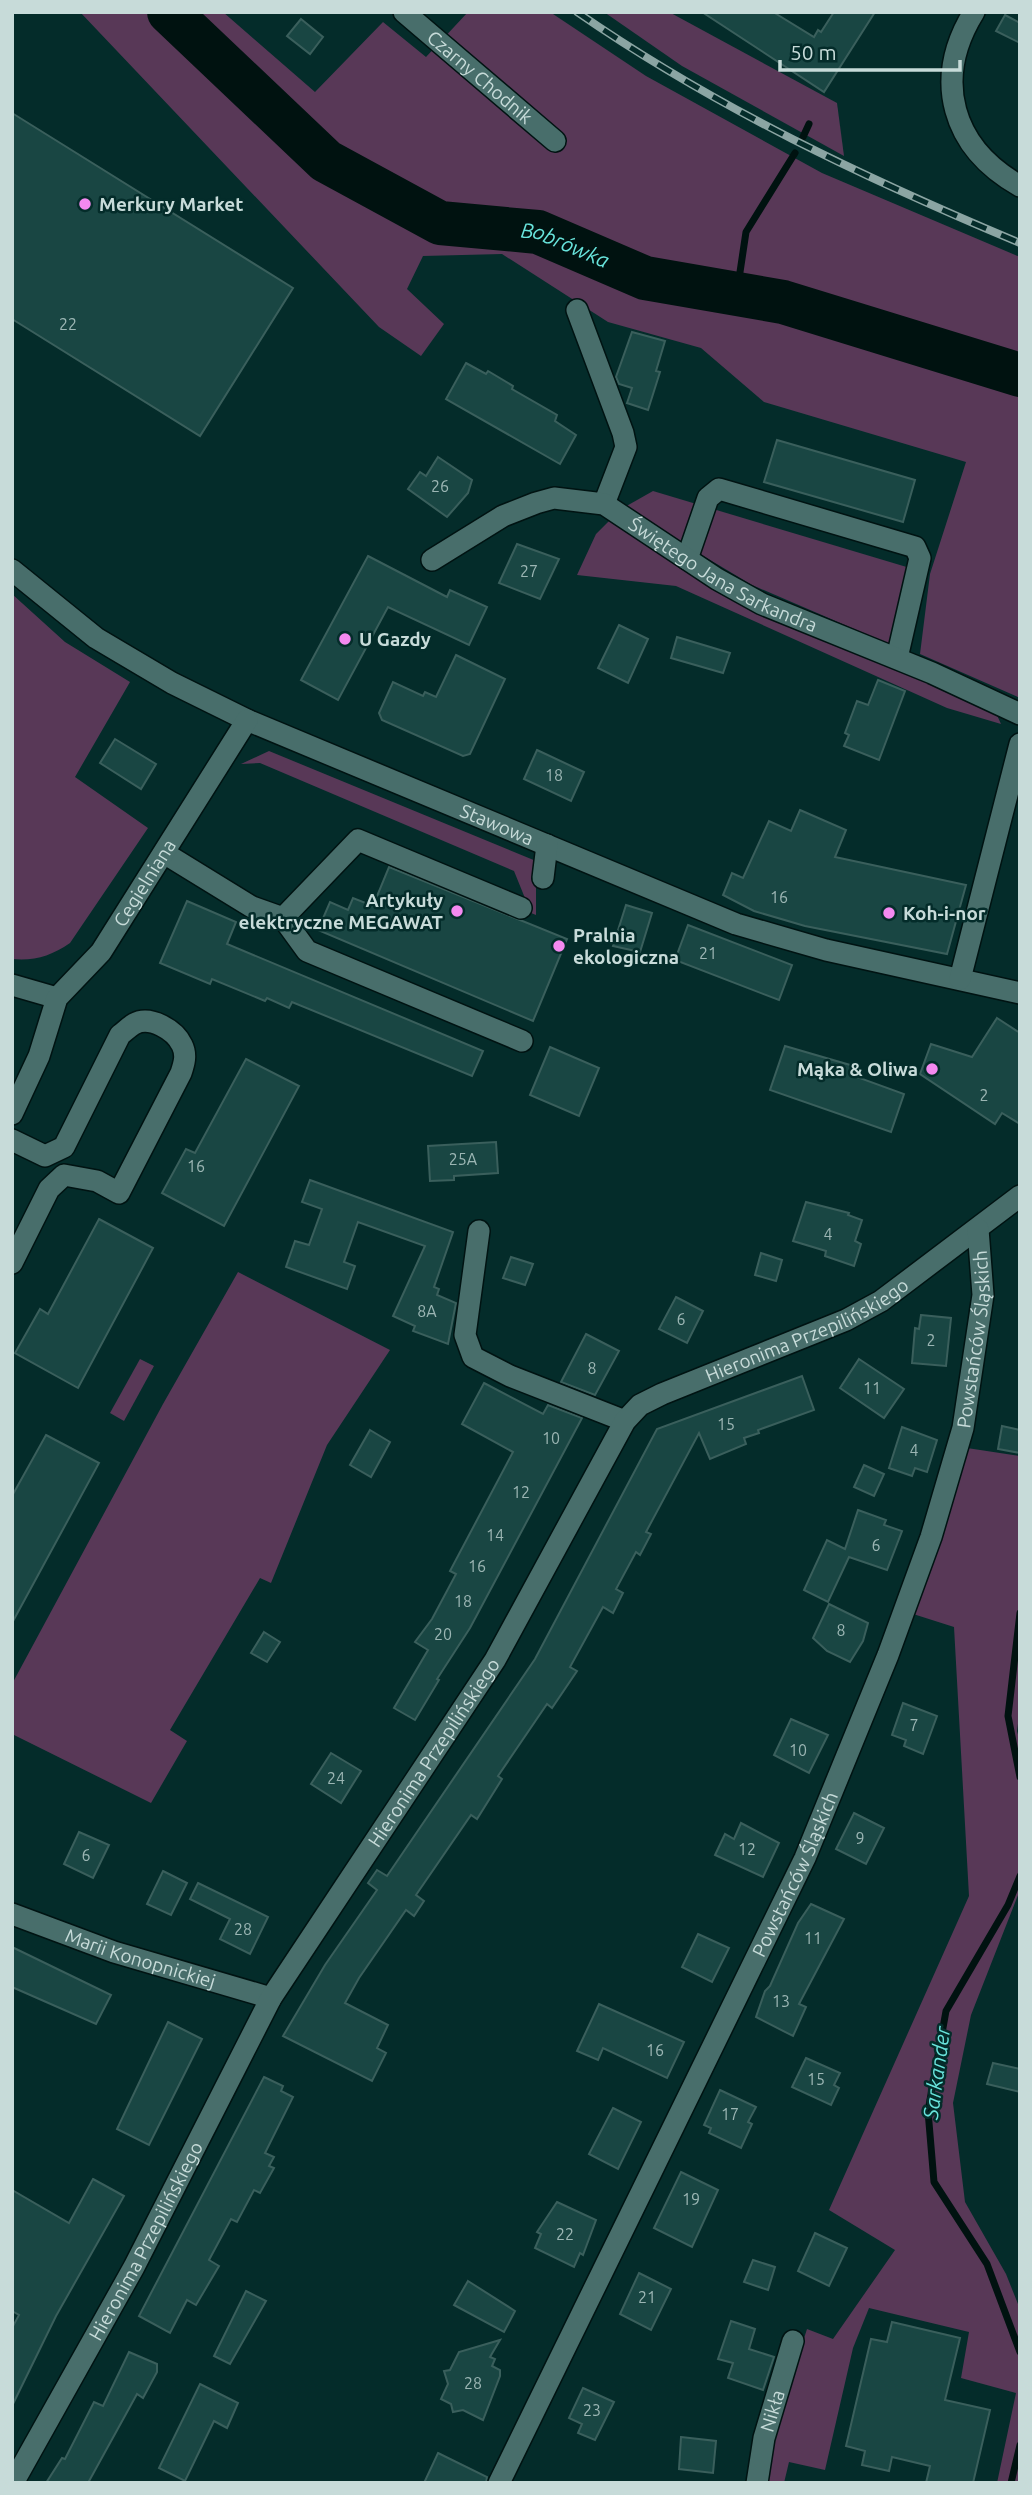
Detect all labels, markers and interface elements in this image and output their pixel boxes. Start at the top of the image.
street label: Czarny Chodnik [423,26,537,128]
scale bar [780,28,960,72]
text: 50 m [790,40,837,64]
place label: Merkury Market [99,193,243,215]
marker: Merkury Market [77,196,93,212]
water label: Bobrówka [520,217,613,272]
house number: 22 [59,315,77,333]
house number: 26 [431,477,449,495]
street label: Świętego Jana Sarkandra [625,513,820,636]
house number: 27 [520,562,538,580]
place label: U Gazdy [359,628,431,650]
marker: U Gazdy [337,631,353,647]
house number: 18 [545,766,563,784]
street label: Stawowa [457,799,537,849]
street label: Cegielniana [109,835,180,931]
house number: 16 [770,888,788,906]
place label: Artykuły elektryczne MEGAWAT [239,889,444,933]
place label: Koh-i-nor [903,902,986,924]
marker: Artykuły elektryczne MEGAWAT [449,903,465,919]
marker: Koh-i-nor [881,905,897,921]
place label: Pralnia ekologiczna [573,924,679,968]
marker: Pralnia ekologiczna [551,938,567,954]
house number: 21 [699,944,717,962]
place label: Mąka & Oliwa [797,1058,918,1080]
marker: Mąka & Oliwa [924,1061,940,1077]
house number: 2 [979,1086,989,1104]
house number: 25A [449,1150,478,1168]
house number: 16 [187,1157,205,1175]
house number: 4 [823,1225,833,1243]
street label: Powstańców Śląskich [952,1250,994,1430]
street label: Hieronima Przepilińskiego [702,1273,912,1386]
house number: 8A [417,1302,437,1320]
house number: 6 [676,1310,686,1328]
house number: 2 [926,1331,936,1349]
house number: 8 [587,1359,597,1377]
house number: 11 [863,1379,881,1397]
house number: 15 [717,1415,735,1433]
house number: 10 [542,1429,560,1447]
house number: 4 [909,1441,919,1459]
house number: 12 [512,1483,530,1501]
house number: 14 [486,1526,504,1544]
house number: 6 [871,1536,881,1554]
house number: 16 [468,1557,486,1575]
house number: 18 [454,1592,472,1610]
house number: 8 [836,1621,846,1639]
house number: 20 [434,1625,452,1643]
street label: Hieronima Przepilińskiego [363,1654,504,1851]
house number: 7 [909,1716,919,1734]
house number: 10 [789,1741,807,1759]
house number: 24 [327,1769,345,1787]
street label: Powstańców Śląskich [747,1788,842,1960]
house number: 9 [855,1829,865,1847]
house number: 12 [738,1840,756,1858]
house number: 6 [81,1846,91,1864]
house number: 28 [234,1920,252,1938]
street label: Marii Konopnickiej [62,1924,218,1992]
house number: 11 [804,1929,822,1947]
house number: 13 [772,1992,790,2010]
water label: Sarkander [917,2024,955,2122]
house number: 16 [646,2041,664,2059]
house number: 15 [807,2070,825,2088]
house number: 17 [721,2105,739,2123]
street label: Hieronima Przepilińskiego [84,2138,207,2344]
house number: 19 [682,2190,700,2208]
house number: 22 [556,2225,574,2243]
house number: 21 [638,2288,656,2306]
house number: 28 [464,2374,482,2392]
street label: Nikła [755,2387,789,2434]
house number: 23 [583,2401,601,2419]

